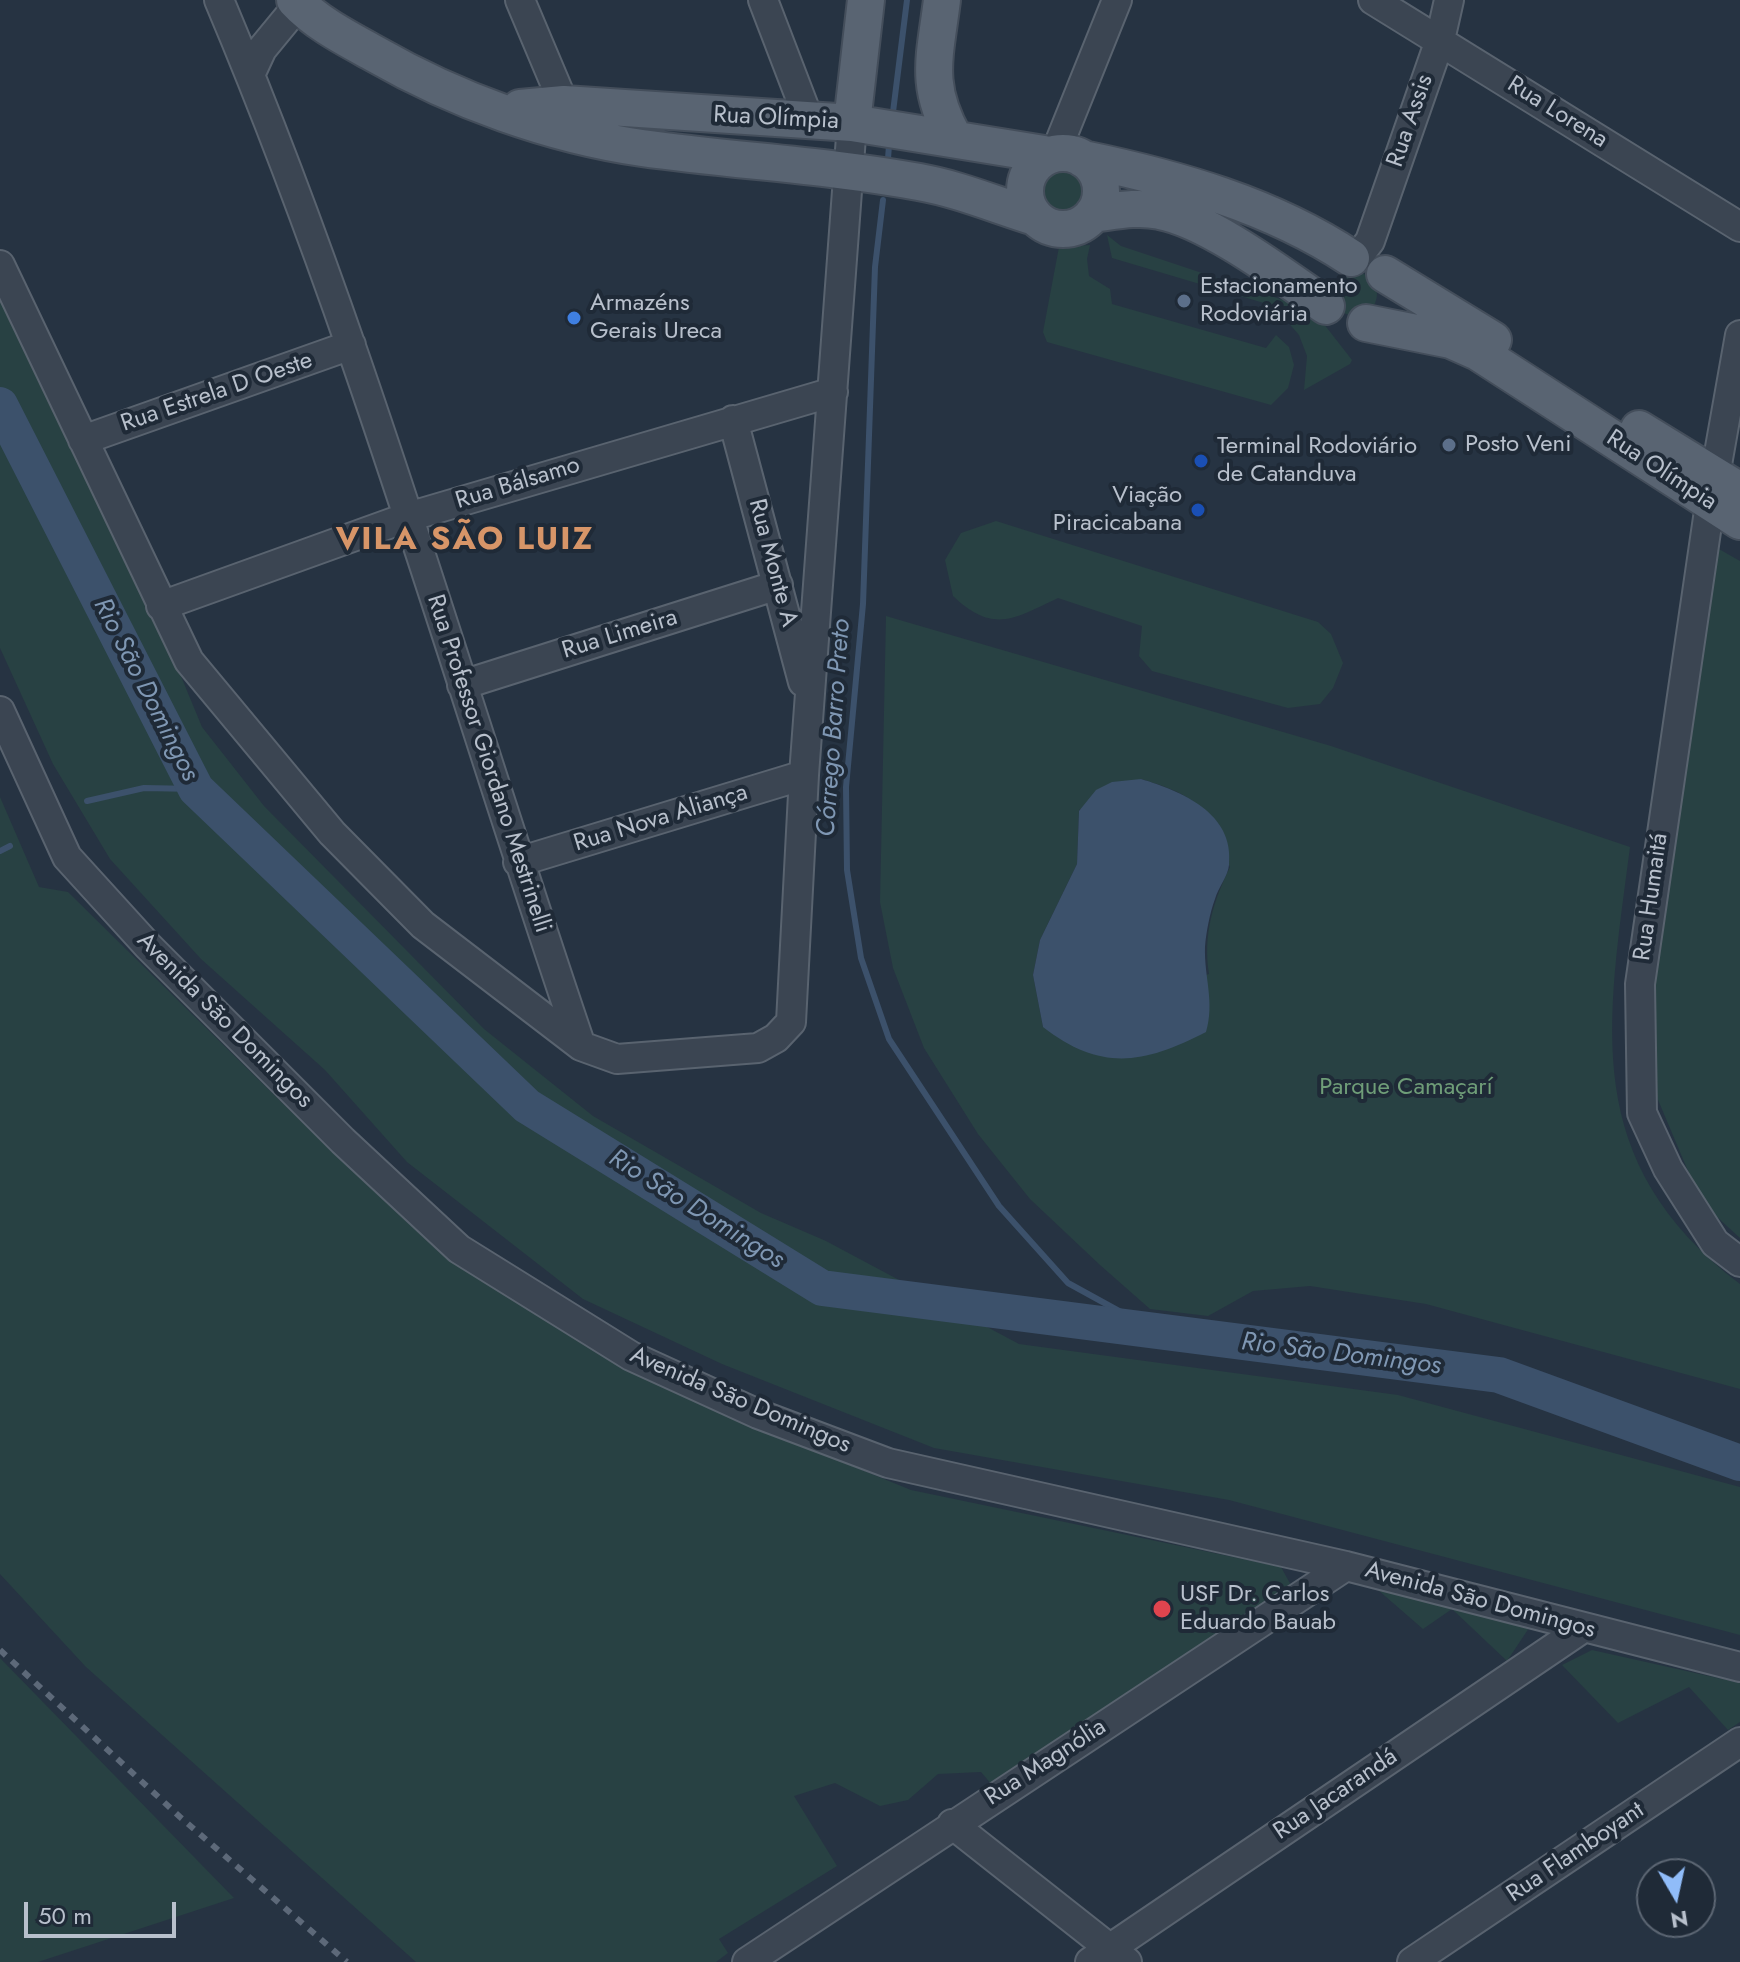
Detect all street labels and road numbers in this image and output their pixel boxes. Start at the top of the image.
street label: Rua Assis [1382,71,1440,171]
street label: Rua Lorena [1501,71,1613,155]
street label: Rua Olímpia [712,101,840,137]
street label: Rua Estrela D Oeste [118,347,316,439]
street label: Rua Olímpia [1600,425,1722,517]
street label: Rua Bálsamo [452,451,584,517]
street label: Rua Monte A [741,496,803,630]
street label: Rua Professor Giordano Mestrinelli [420,591,556,937]
street label: Rua Limeira [559,604,681,666]
street label: Rua Nova Aliança [571,779,751,859]
street label: Rua Humaitá [1629,831,1675,963]
street label: Avenida São Domingos [130,927,318,1115]
street label: Avenida São Domingos [625,1341,855,1461]
street label: Avenida São Domingos [1362,1556,1598,1646]
street label: Rua Magnólia [980,1713,1112,1813]
street label: Rua Jacarandá [1269,1743,1403,1847]
street label: Rua Flamboyant [1502,1796,1650,1910]

